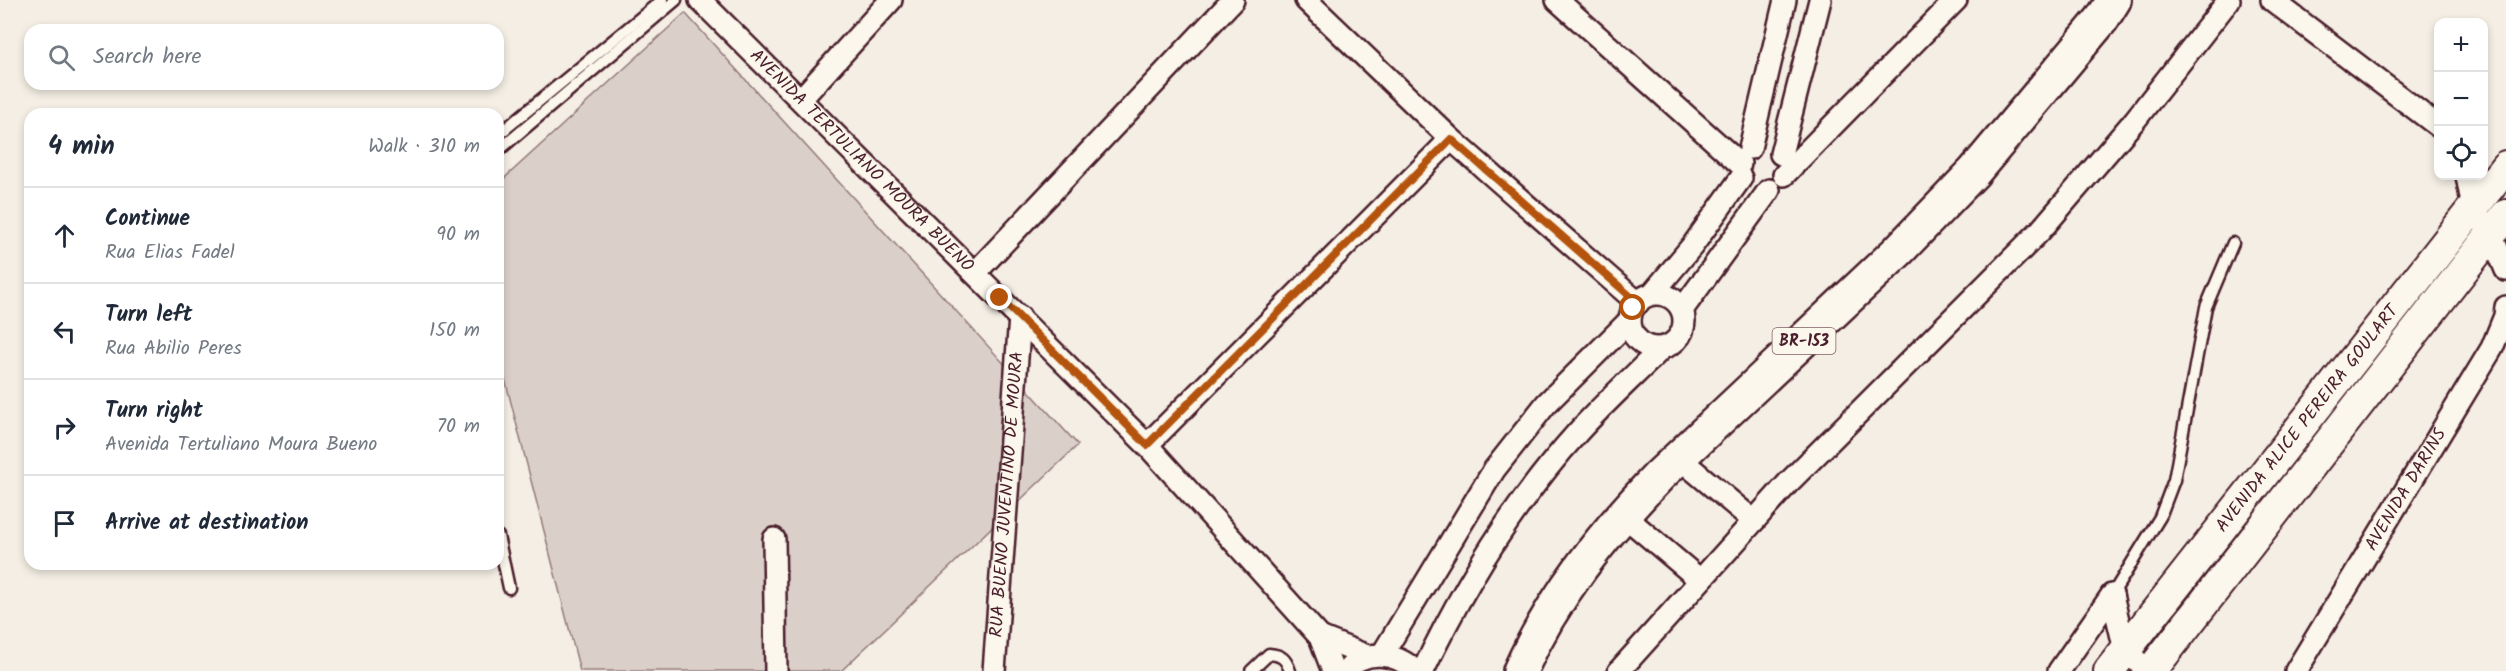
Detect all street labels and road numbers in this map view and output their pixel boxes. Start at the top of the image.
street label: AVENIDA TERTULIANO MOURA BUENO [742,42,981,280]
street label: AVENIDA ALICE PEREIRA GOULART [2209,297,2407,539]
road number: BR-153 [1772,328,1836,354]
street label: RUA BUENO JUVENTINO DE MOURA [982,350,1032,639]
street label: AVENIDA DARINS [2358,422,2455,557]

